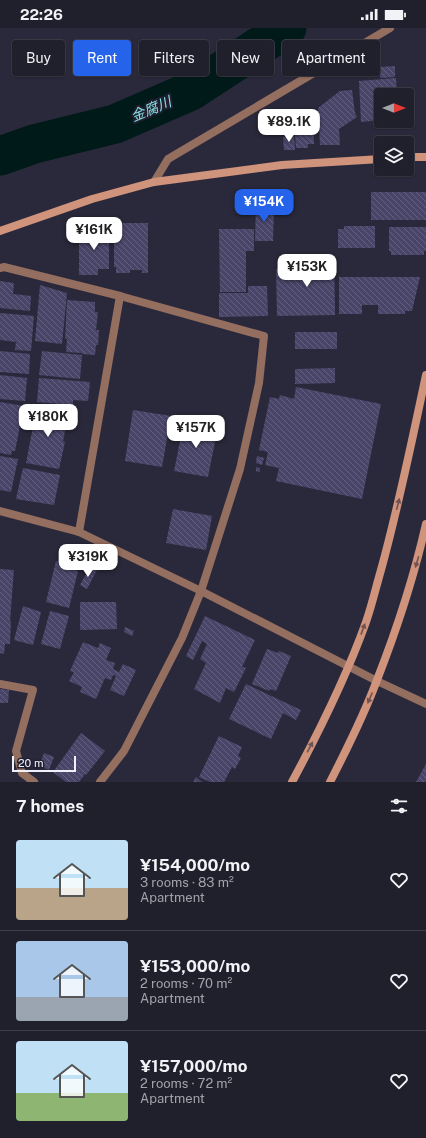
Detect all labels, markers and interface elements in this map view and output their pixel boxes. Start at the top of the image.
text: 22:26 [20,6,63,23]
chip: Buy [12,40,65,76]
chip: Rent [73,40,131,76]
chip: Filters [139,40,209,76]
chip: New [217,40,274,76]
chip: Apartment [282,40,380,76]
north arrow [374,88,414,128]
map controls [374,88,414,176]
water label: 金腐川 [129,93,175,125]
pin: ¥89.1K [256,109,322,143]
text: ¥89.1K [267,114,311,129]
button: layers [374,136,414,176]
pin: ¥154K [236,189,292,223]
text: ¥154K [244,194,284,209]
pin: ¥161K [66,217,122,251]
text: ¥161K [75,222,113,237]
pin: ¥153K [279,254,335,288]
text: ¥153K [287,259,327,274]
pin: ¥180K [20,404,76,438]
text: ¥180K [28,409,68,424]
pin: ¥157K [168,415,224,449]
text: ¥157K [176,420,216,435]
one-way arrow [395,497,401,510]
pin: ¥319K [60,544,116,578]
text: ¥319K [68,549,108,564]
one-way arrow [414,556,420,568]
one-way arrow [361,623,367,635]
one-way arrow [367,692,373,703]
one-way arrow [307,742,314,753]
scale bar [12,754,76,773]
text: 20 m [18,757,43,769]
icon: filters [388,795,410,817]
text: 7 homes [16,796,84,816]
text: ¥154,000/mo [140,855,250,875]
icon: home [48,856,96,904]
icon: heart [388,869,410,891]
text: 3 rooms · 83 m² [140,875,234,890]
text: Apartment [140,890,205,905]
text: ¥153,000/mo [140,956,250,976]
icon: home [48,957,96,1005]
icon: heart [388,970,410,992]
text: 2 rooms · 70 m² [140,976,232,991]
text: Apartment [140,991,205,1006]
text: ¥157,000/mo [140,1056,248,1076]
icon: home [48,1057,96,1105]
icon: heart [388,1070,410,1092]
text: 2 rooms · 72 m² [140,1076,232,1091]
text: Apartment [140,1091,205,1106]

